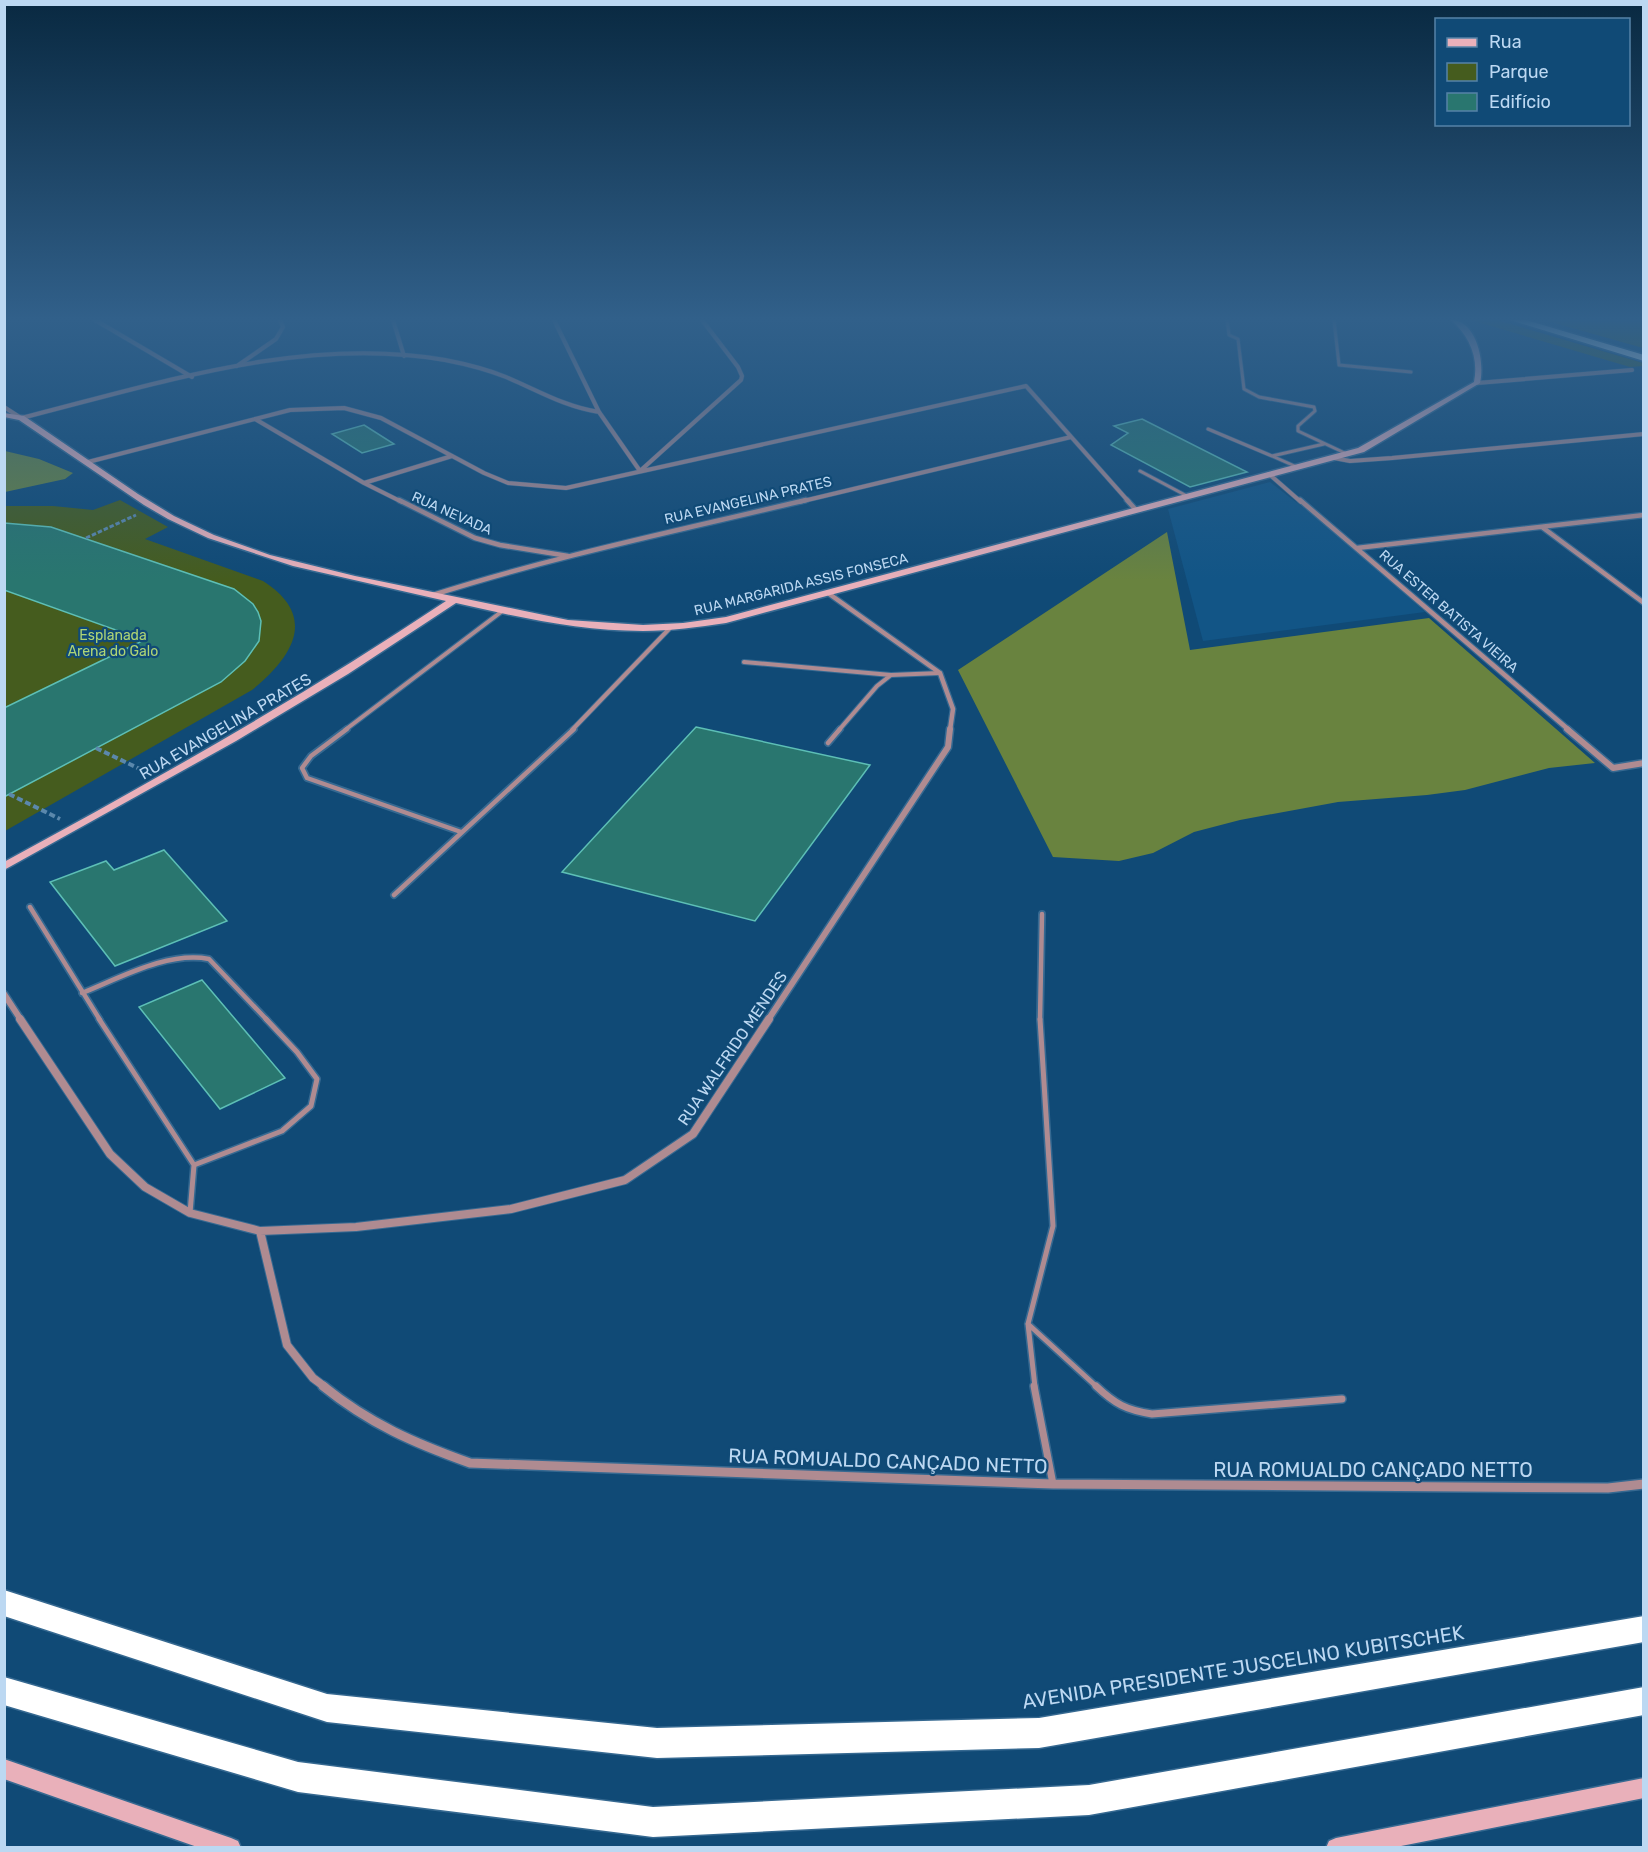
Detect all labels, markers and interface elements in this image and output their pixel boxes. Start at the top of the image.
legend [1435,18,1630,126]
text: Rua [1489,31,1522,53]
text: Parque [1489,61,1549,83]
text: Edifício [1489,91,1551,113]
street label: RUA EVANGELINA PRATES [663,473,834,528]
street label: RUA NEVADA [409,488,495,539]
street label: RUA ESTER BATISTA VIEIRA [1376,546,1522,677]
street label: RUA MARGARIDA ASSIS FONSECA [692,550,910,619]
park label: Esplanada Arena do Galo [68,627,158,660]
street label: RUA EVANGELINA PRATES [136,669,315,783]
street label: RUA WALFRIDO MENDES [674,968,791,1129]
street label: RUA ROMUALDO CANÇADO NETTO [728,1443,1048,1479]
street label: RUA ROMUALDO CANÇADO NETTO [1213,1458,1533,1482]
street label: AVENIDA PRESIDENTE JUSCELINO KUBITSCHEK [1020,1620,1466,1714]

